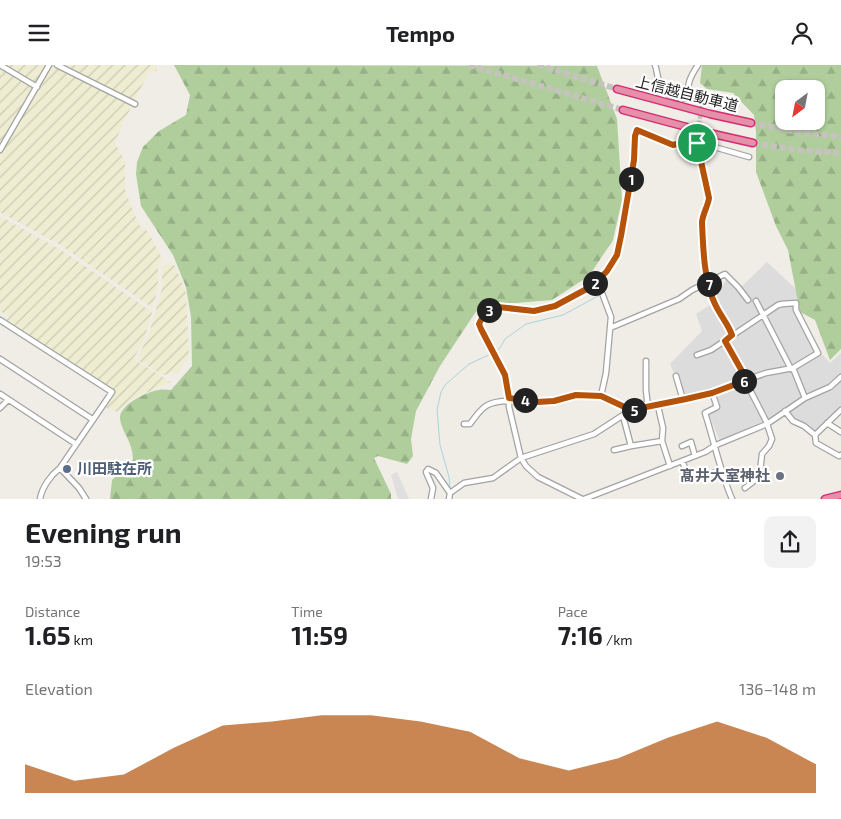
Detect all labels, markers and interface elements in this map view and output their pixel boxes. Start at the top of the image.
icon: menu [25,19,53,47]
icon: person [788,19,816,47]
text: Tempo [386,20,455,46]
street label: 上信越自動車道 [634,72,740,114]
north arrow [775,80,825,130]
map controls [775,80,825,130]
pin [676,122,718,164]
icon: arrive [683,129,711,157]
pin: 1 [618,167,644,191]
text: 1 [628,171,635,188]
pin: 2 [582,271,608,295]
pin: 7 [696,271,722,297]
text: 2 [591,275,600,292]
text: 7 [706,276,713,293]
pin: 3 [476,297,502,323]
text: 3 [486,302,493,319]
pin: 6 [732,369,756,393]
text: 6 [740,373,749,390]
pin: 4 [512,387,538,413]
text: 4 [521,392,530,409]
pin: 5 [622,397,646,423]
text: 5 [631,402,638,419]
place label: 川田駐在所 [77,459,152,477]
marker: 川田駐在所 [61,463,73,475]
place label: 髙井大室神社 [680,466,770,484]
marker: 髙井大室神社 [774,470,786,482]
text: Evening run [25,515,182,549]
button: share [764,516,816,568]
text: 19:53 [25,551,62,570]
text: Distance [25,603,80,620]
text: Time [291,603,323,620]
text: Pace [558,603,588,620]
text: 1.65 [25,620,70,650]
text: 11:59 [291,620,348,650]
text: 7:16 [558,620,603,650]
text: km [70,631,93,648]
text: /km [603,631,633,648]
text: Elevation [25,679,93,698]
text: 136–148 m [739,679,816,698]

